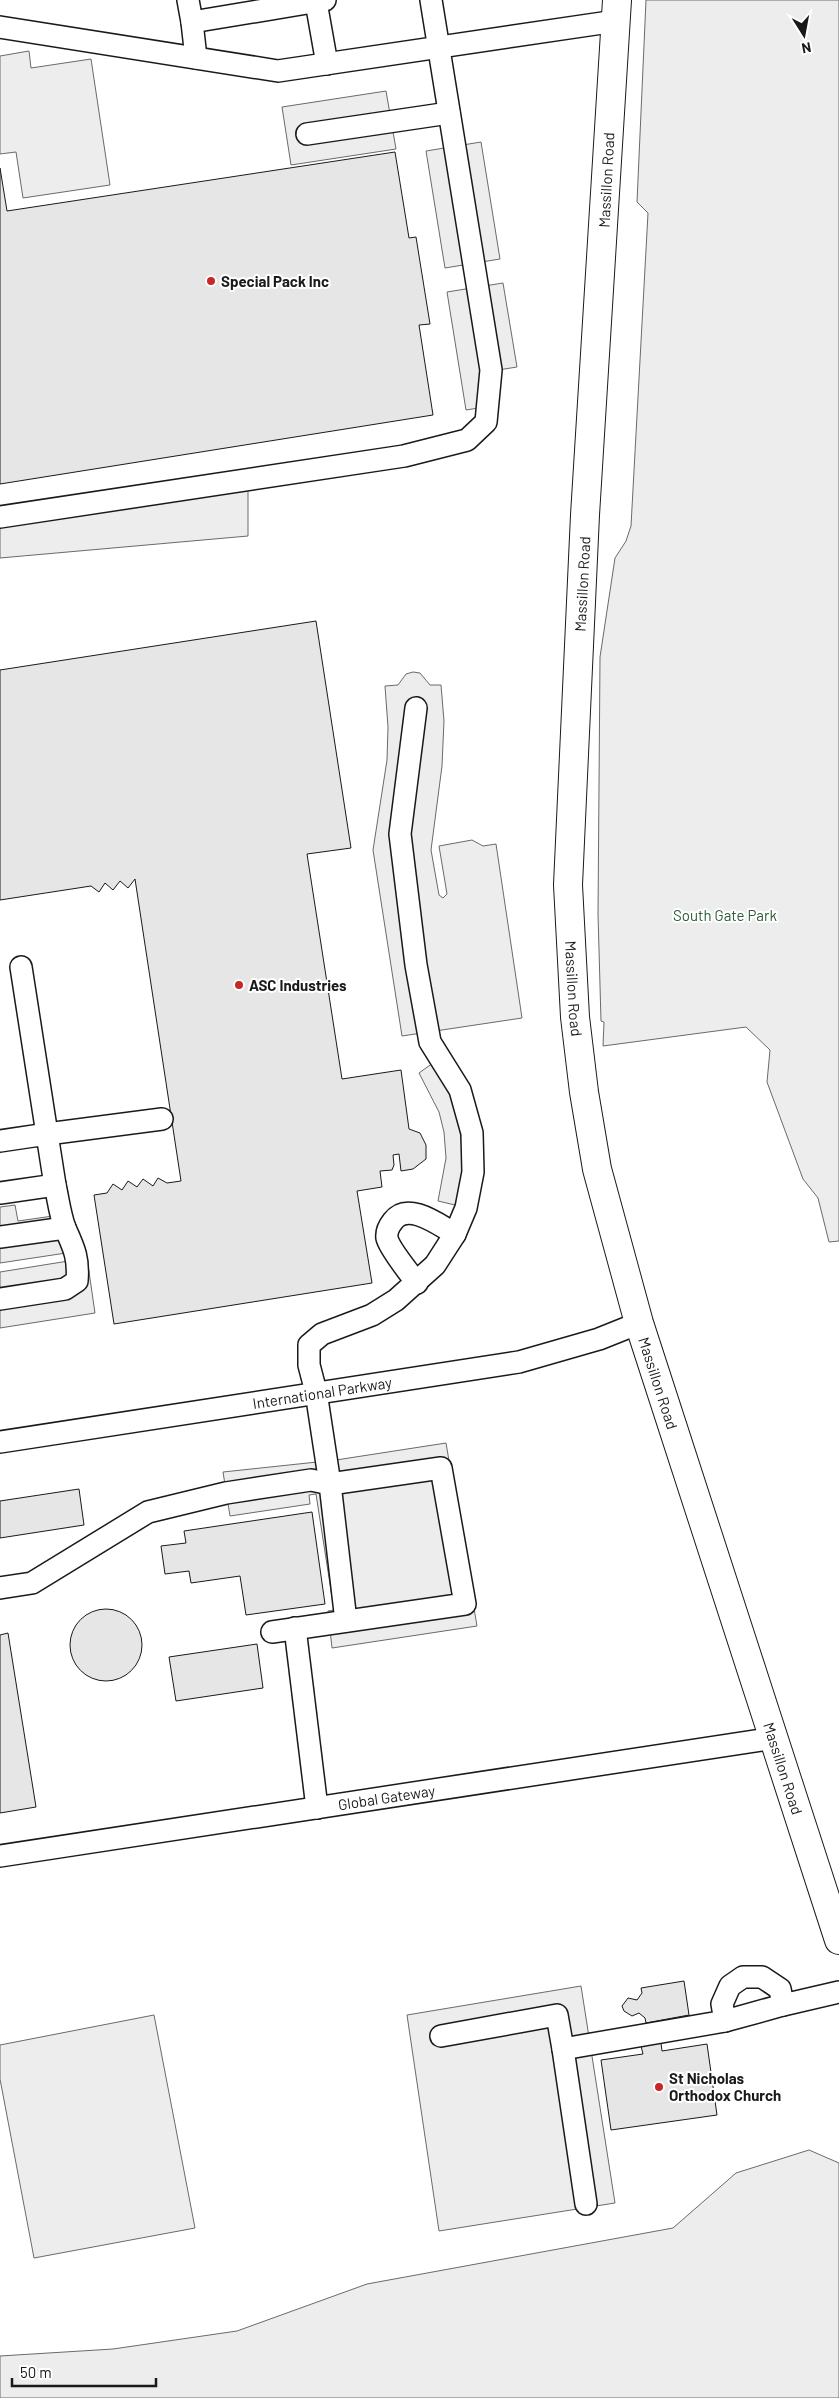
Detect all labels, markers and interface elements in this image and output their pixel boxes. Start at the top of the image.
north arrow [779,10,829,60]
text: N [800,39,813,57]
street label: Massillon Road [595,132,617,228]
place label: Special Pack Inc [221,272,329,290]
marker: Special Pack Inc [205,275,217,287]
street label: Massillon Road [571,536,593,632]
park label: South Gate Park [673,906,777,924]
street label: Massillon Road [562,940,586,1037]
place label: ASC Industries [249,976,347,994]
marker: ASC Industries [233,979,245,991]
street label: Massillon Road [635,1335,682,1431]
street label: International Parkway [251,1373,393,1412]
street label: Massillon Road [760,1720,807,1817]
street label: Global Gateway [337,1781,436,1813]
place label: St Nicholas Orthodox Church [669,2069,781,2104]
marker: St Nicholas Orthodox Church [653,2081,665,2093]
scale bar [12,2356,156,2388]
text: 50 m [20,2363,52,2381]

